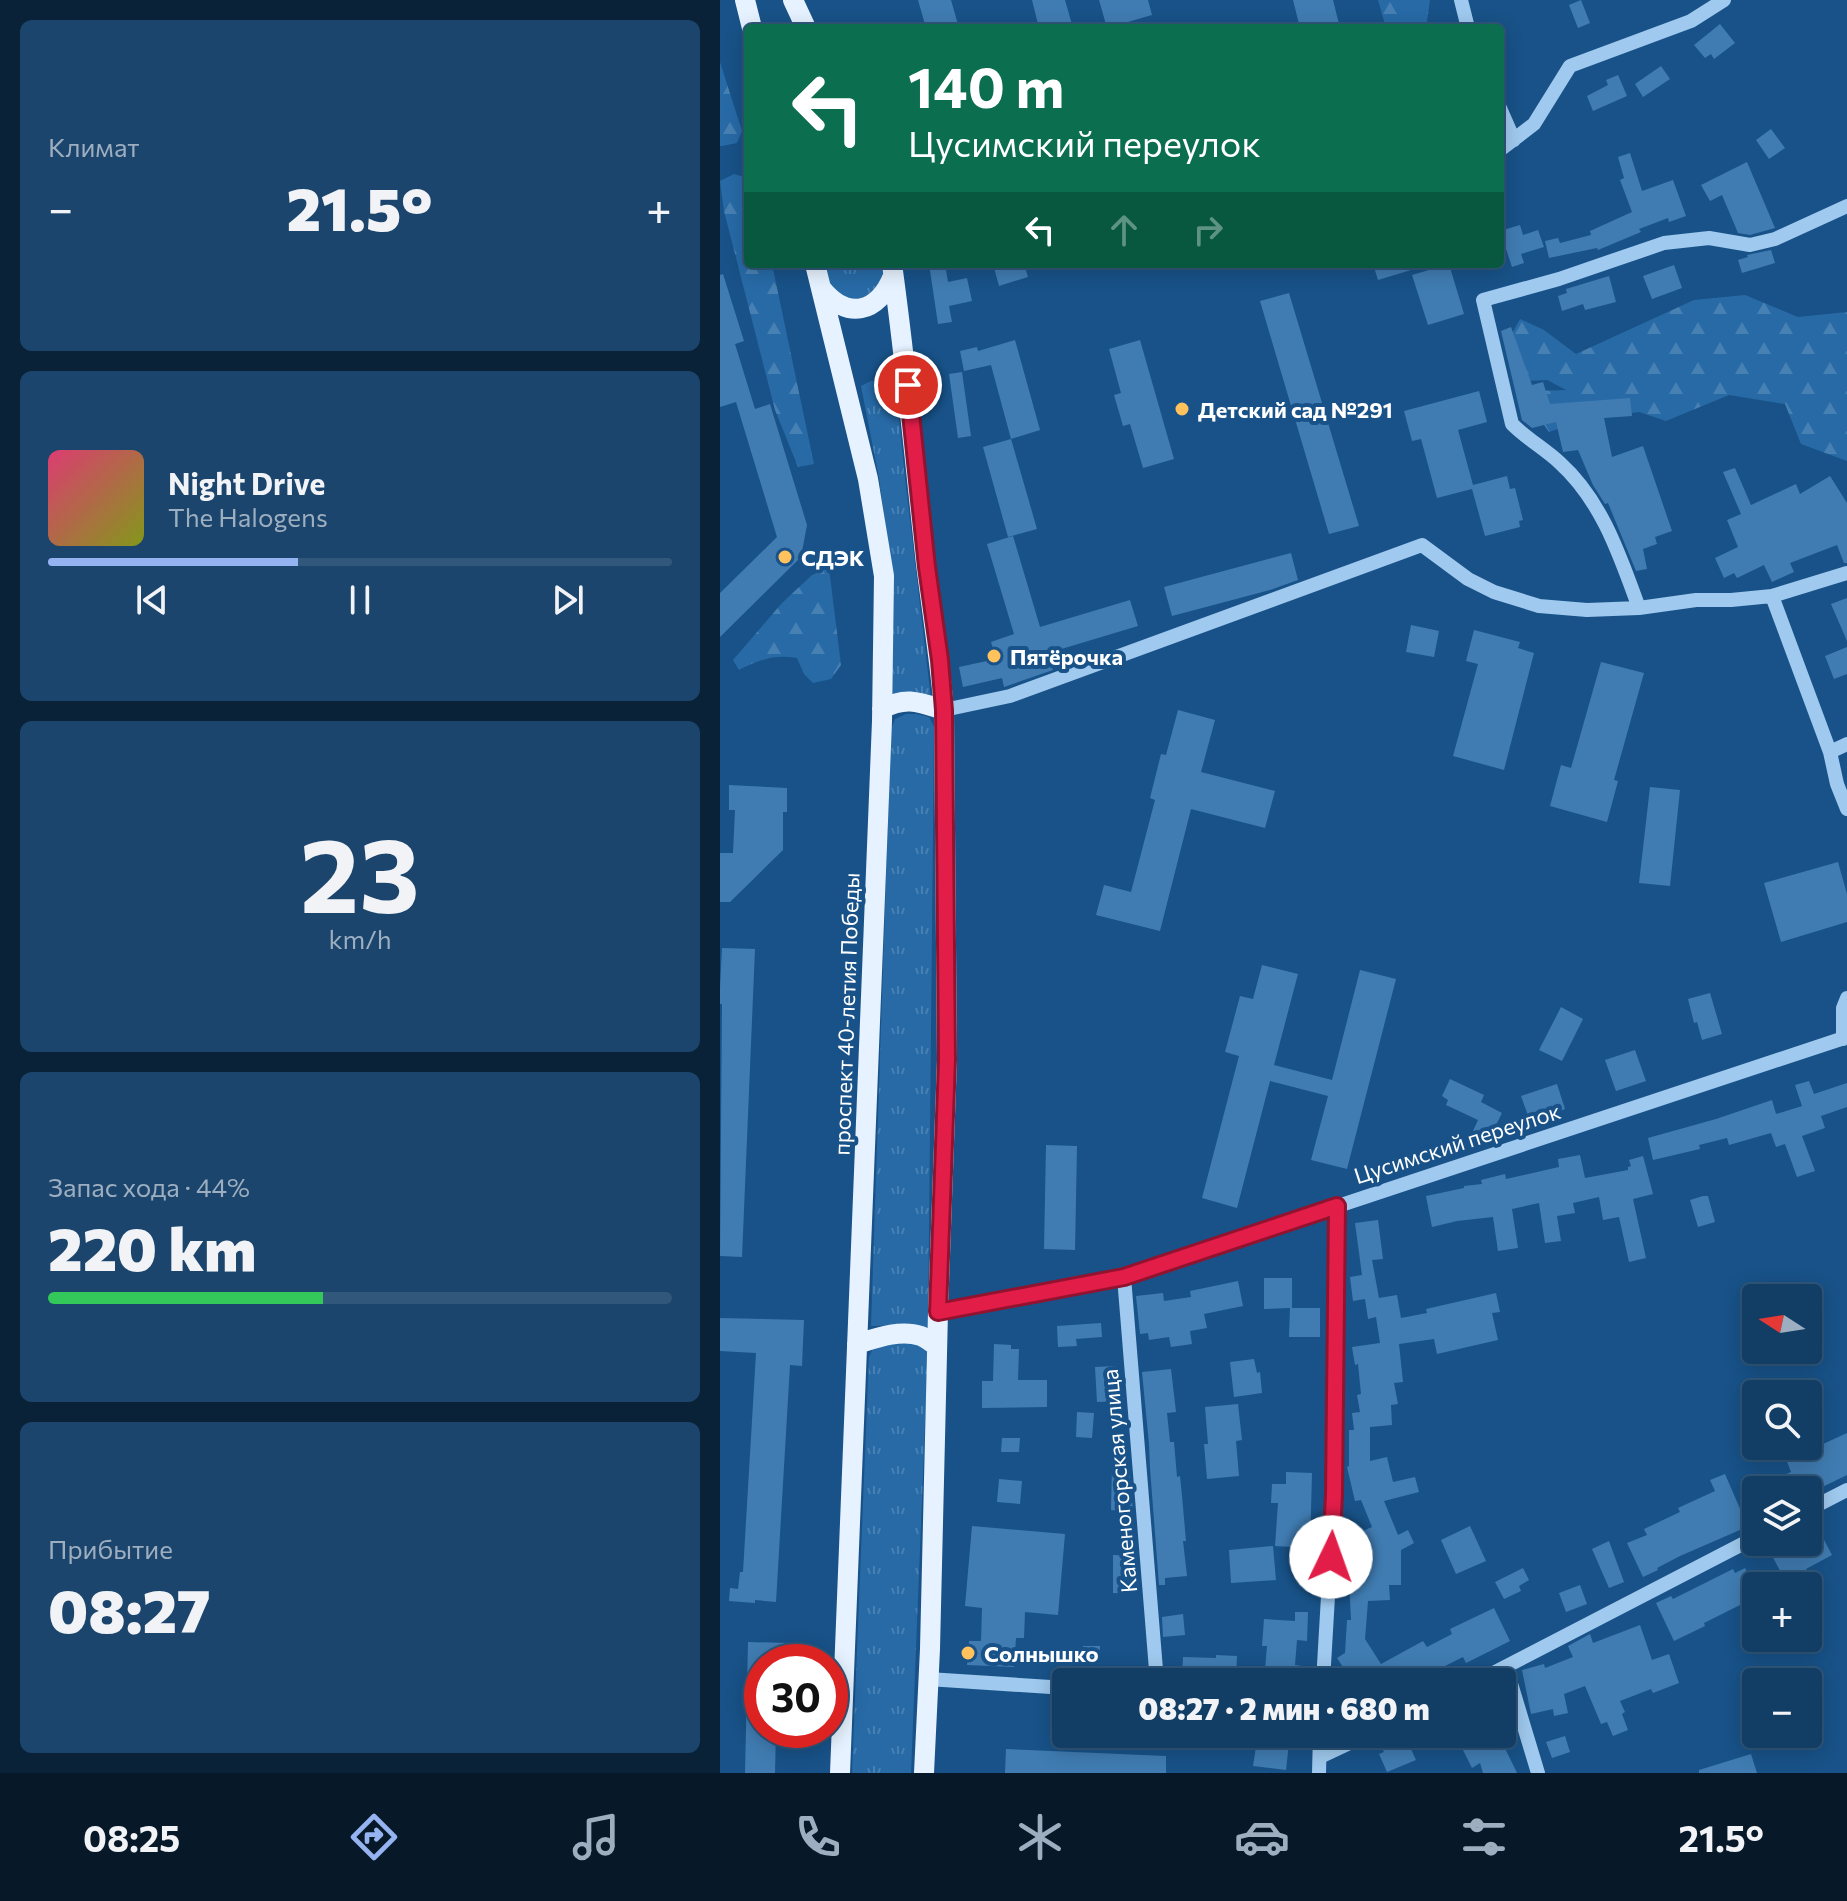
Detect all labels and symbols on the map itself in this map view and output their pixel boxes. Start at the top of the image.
pin [874,351,942,419]
place label: Детский сад №291 [1198,396,1393,423]
marker: Детский сад №291 [1173,400,1191,418]
place label: СДЭК [801,544,864,571]
marker: СДЭК [776,548,794,566]
place label: Пятёрочка [1010,643,1123,670]
marker: Пятёрочка [985,647,1003,665]
street label: проспект 40-летия Победы [828,872,864,1156]
street label: Цусимский переулок [1350,1097,1564,1189]
north arrow [1742,1284,1822,1364]
street label: Каменогорская улица [1096,1368,1142,1594]
position arrow [1289,1515,1373,1599]
place label: Солнышко [984,1640,1099,1667]
speed limit sign: 30 [744,1644,848,1748]
marker: Солнышко [959,1644,977,1662]

